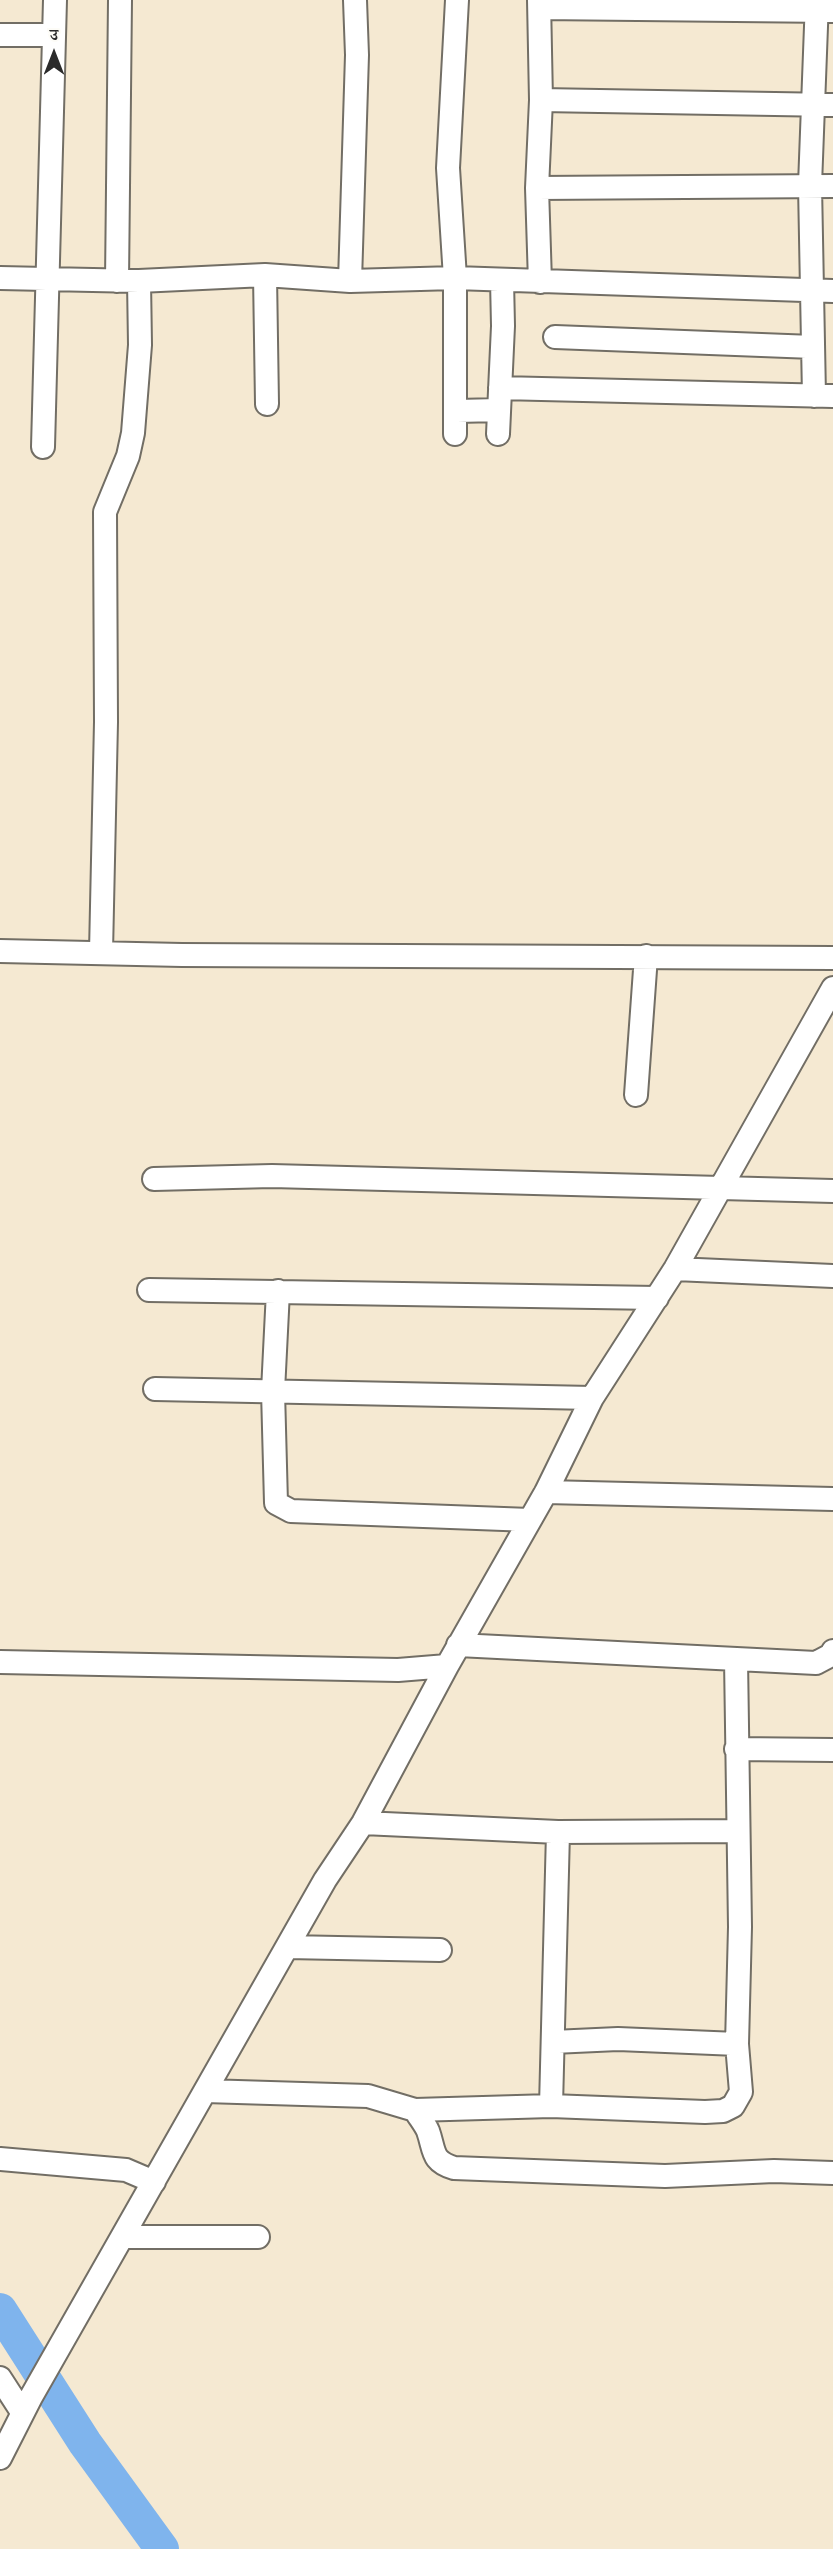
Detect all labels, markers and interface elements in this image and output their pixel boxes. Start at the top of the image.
north arrow [24,24,84,84]
text: उ [50,28,58,44]

